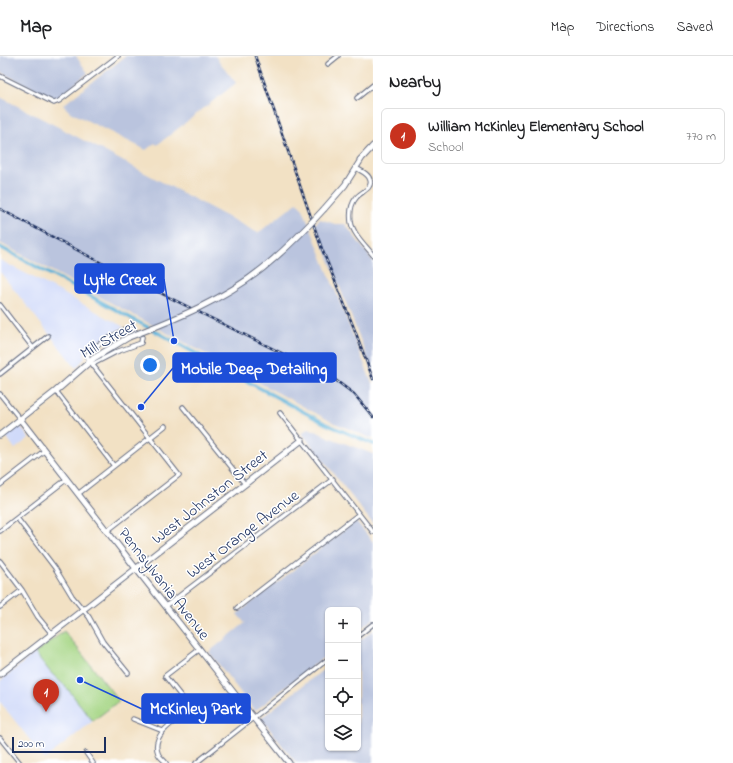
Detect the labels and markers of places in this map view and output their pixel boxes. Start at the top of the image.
callout: Lytle Creek [75,264,164,293]
callout: Mobile Deep Detailing [173,353,336,382]
pin: 1 [33,679,59,712]
callout: McKinley Park [142,694,250,723]

